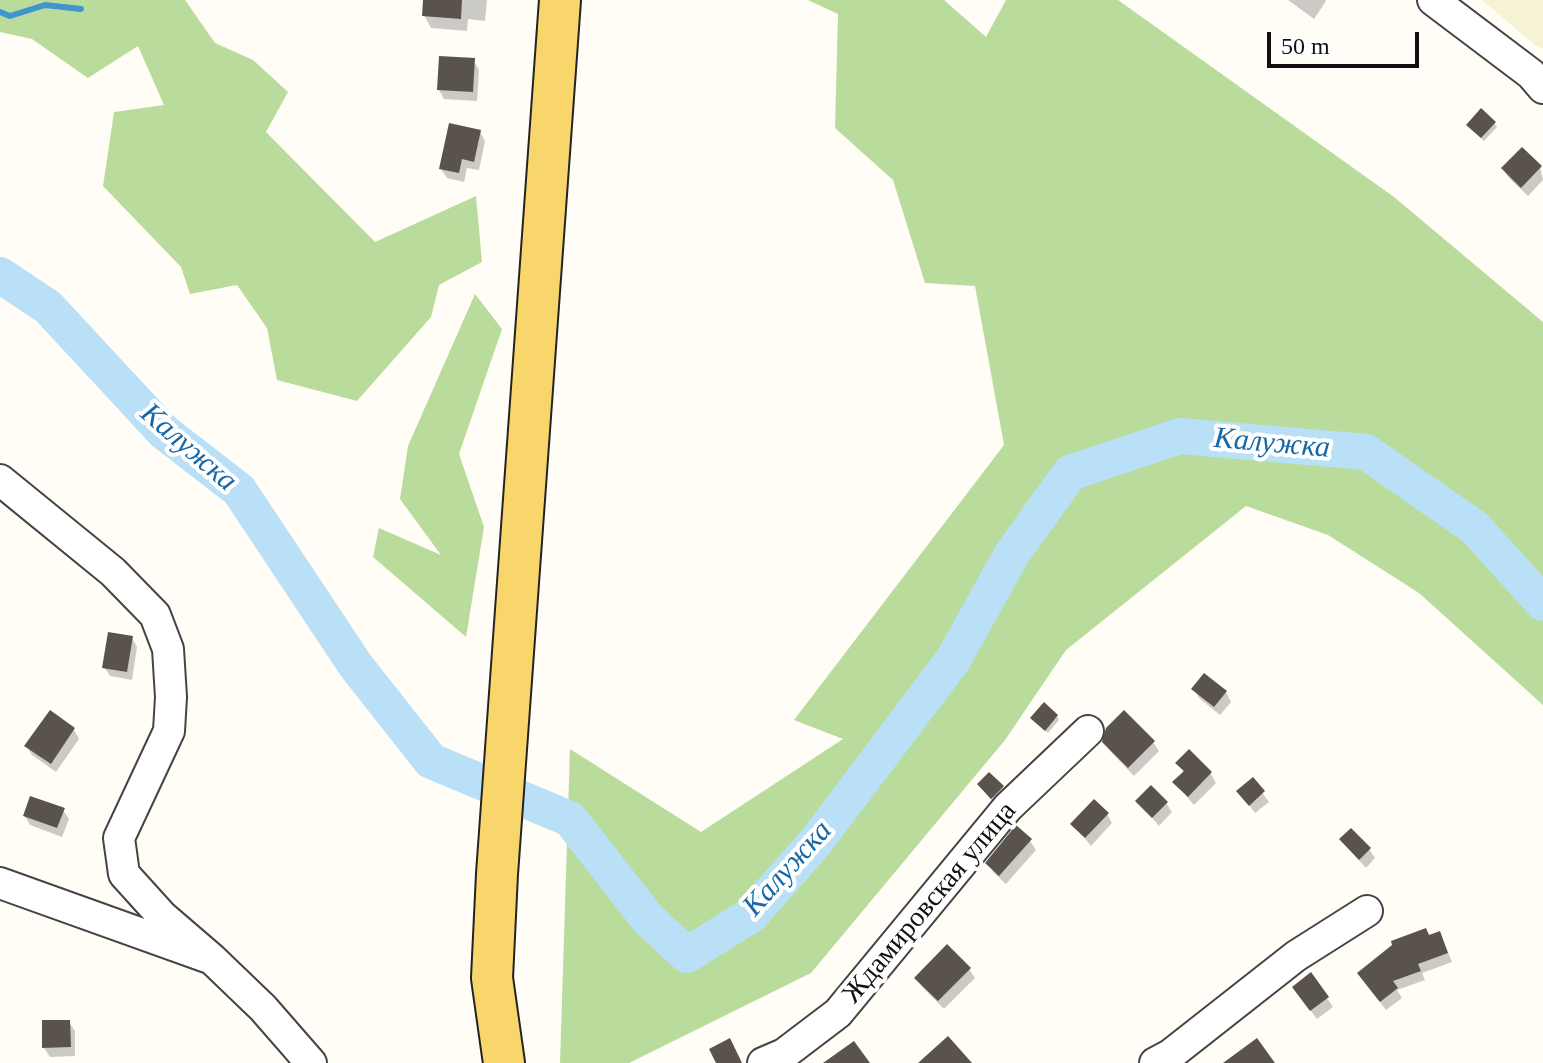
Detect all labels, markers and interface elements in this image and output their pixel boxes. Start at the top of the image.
scale bar [1271,16,1423,66]
text: 50 m [1281,33,1330,59]
water label: Калужка [132,396,244,500]
water label: Калужка [1212,421,1332,467]
street label: Ждамировская улица [836,795,1024,1011]
water label: Калужка [736,814,840,924]

